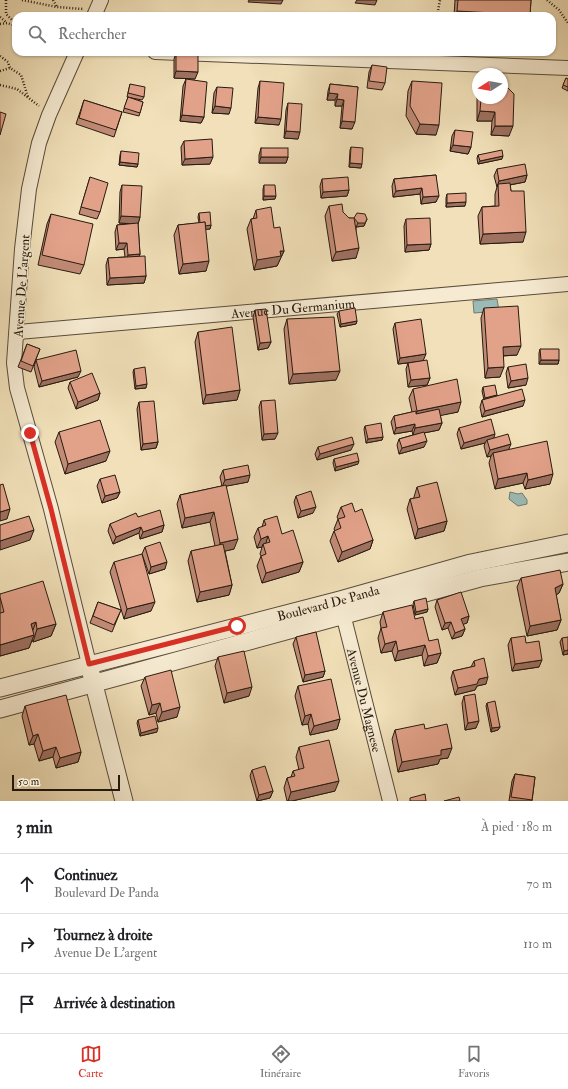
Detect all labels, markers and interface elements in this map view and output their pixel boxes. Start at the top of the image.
search box [12,12,556,56]
icon: search [26,23,48,45]
text: Rechercher [58,25,126,44]
north arrow [472,68,508,104]
street label: Avenue De L'argent [10,234,34,339]
street label: Avenue Du Germanium [230,296,356,322]
route end [21,424,39,442]
street label: Boulevard De Panda [276,582,382,625]
route start [228,617,246,635]
street label: Avenue Du Magnese [343,646,385,755]
scale bar [12,773,120,792]
text: 50 m [18,775,39,788]
text: 3 min [16,817,53,838]
text: À pied · 180 m [481,819,552,835]
text: Continuez [54,866,118,885]
icon: ahead [16,873,38,895]
text: 70 m [527,876,552,892]
text: Boulevard De Panda [54,885,159,901]
text: Tournez à droite [54,926,153,945]
icon: right [16,933,38,955]
text: 110 m [523,936,552,952]
text: Avenue De L'argent [54,945,157,961]
icon: arrive [16,993,38,1015]
text: Arrivée à destination [54,994,175,1013]
tab: Carte [78,1043,103,1080]
tab: Itinéraire [260,1043,301,1080]
tab: Favoris [458,1043,490,1080]

